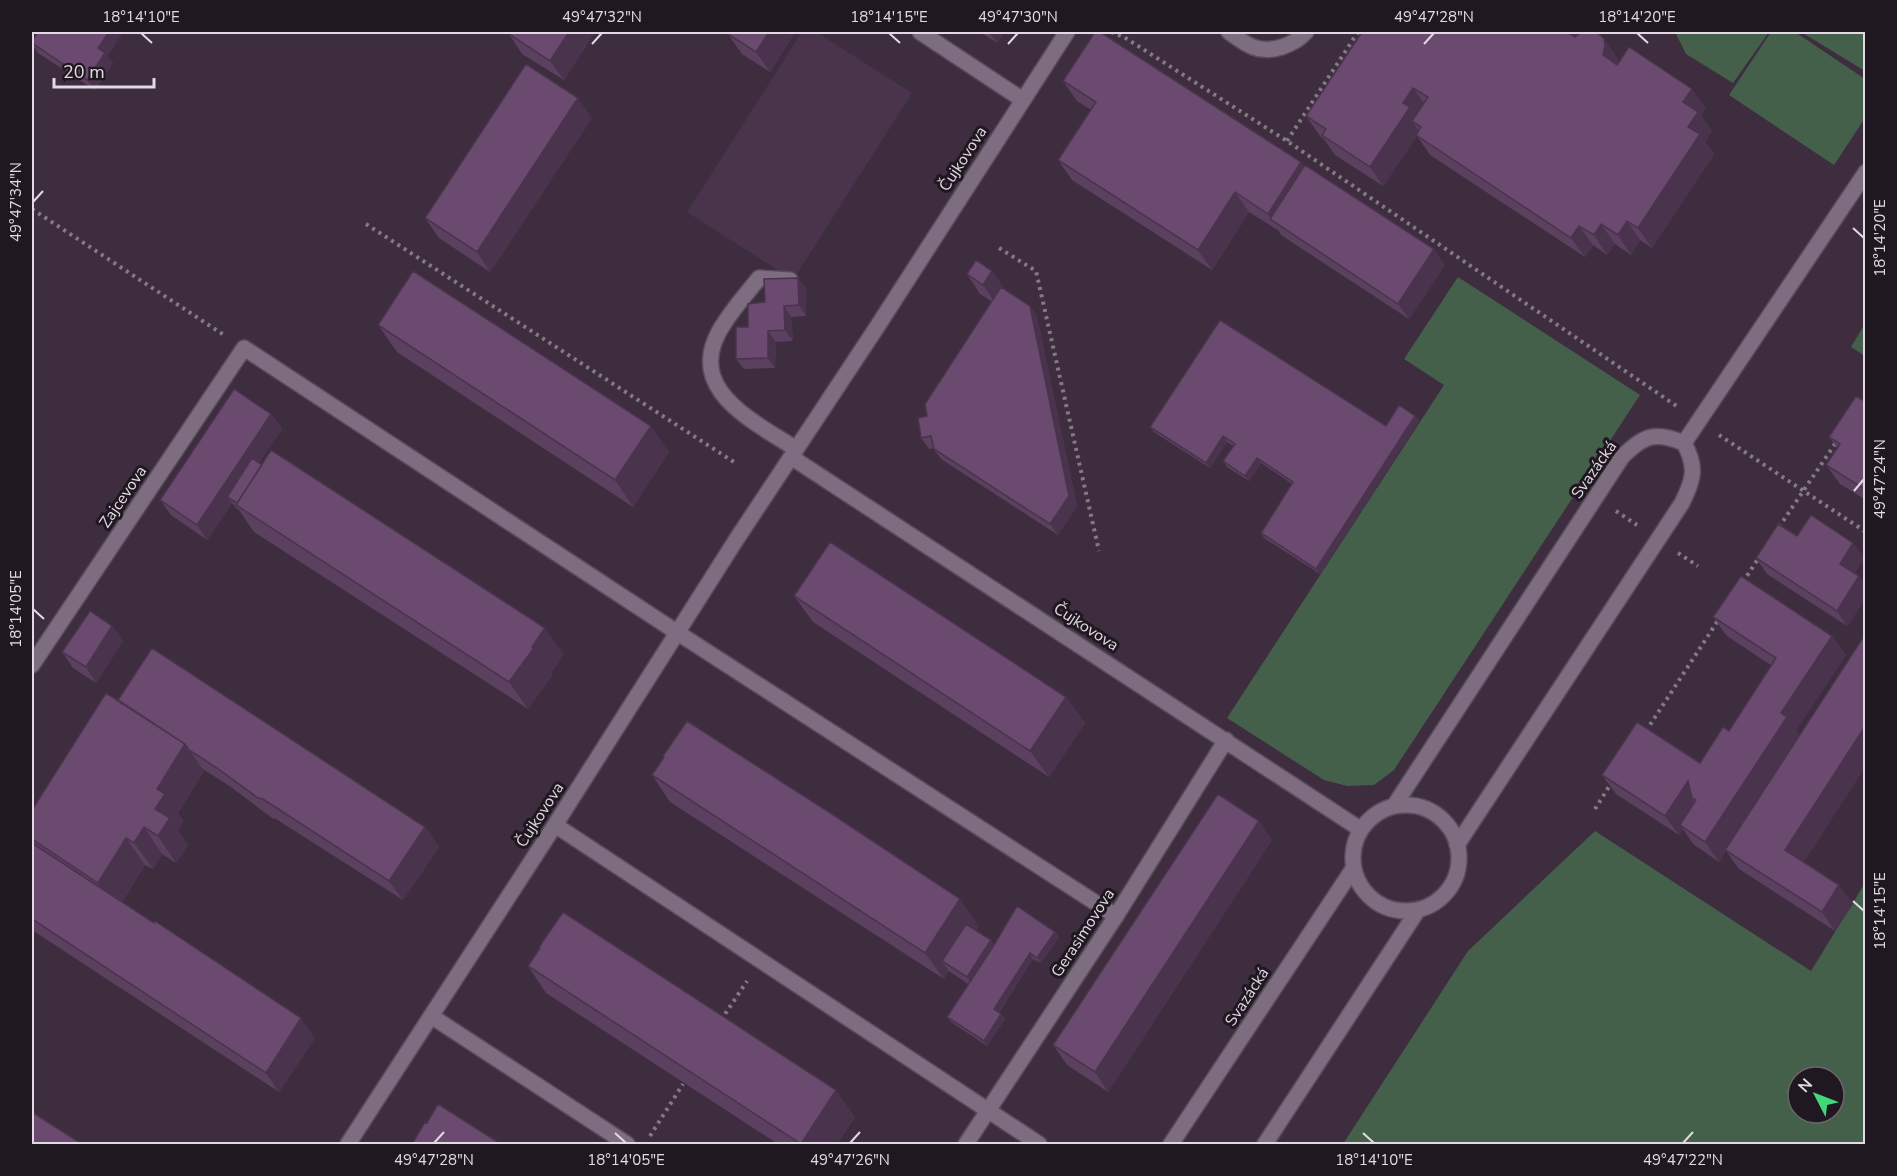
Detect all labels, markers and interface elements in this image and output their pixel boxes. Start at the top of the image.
text: 18°14'10"E [102,7,180,27]
text: 49°47'32"N [562,7,642,27]
text: 18°14'15"E [850,7,928,27]
text: 49°47'30"N [978,7,1058,27]
text: 49°47'28"N [1394,7,1474,27]
text: 18°14'20"E [1598,7,1676,27]
scale bar [54,51,154,89]
text: 20 m [63,60,105,84]
street label: Čujkovova [934,122,992,196]
text: 49°47'34"N [6,162,26,242]
text: 18°14'20"E [1870,199,1890,277]
street label: Svazácká [1566,437,1622,503]
text: 49°47'24"N [1870,439,1890,519]
street label: Zajcevova [94,462,152,532]
text: 18°14'05"E [6,570,26,648]
street label: Čujkovova [1049,598,1123,656]
street label: Čujkovova [511,778,569,852]
text: 18°14'15"E [1870,872,1890,950]
street label: Gerasimovova [1046,884,1120,982]
street label: Svazácká [1220,963,1274,1031]
north arrow [1786,1065,1846,1125]
text: N [1793,1074,1818,1097]
text: 49°47'28"N [394,1150,474,1170]
text: 18°14'05"E [587,1150,665,1170]
text: 49°47'26"N [810,1150,890,1170]
text: 18°14'10"E [1335,1150,1413,1170]
text: 49°47'22"N [1643,1150,1723,1170]

